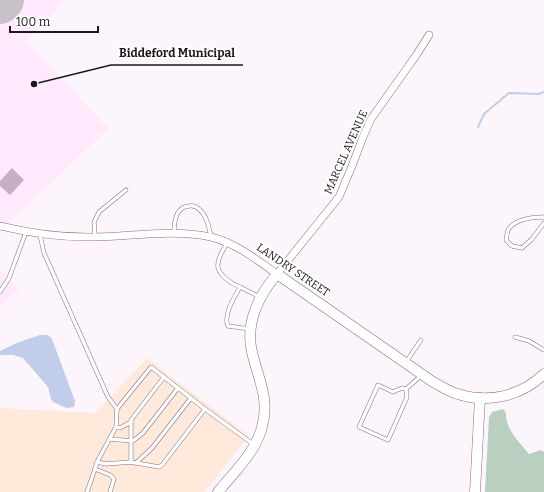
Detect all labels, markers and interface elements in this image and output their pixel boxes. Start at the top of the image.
scale bar [10,8,98,34]
text: 100 m [16,15,51,29]
callout: Biddeford Municipal [111,41,243,65]
text: Biddeford Municipal [119,46,235,60]
street label: MARCEL AVENUE [322,108,370,196]
street label: LANDRY STREET [254,241,332,300]

